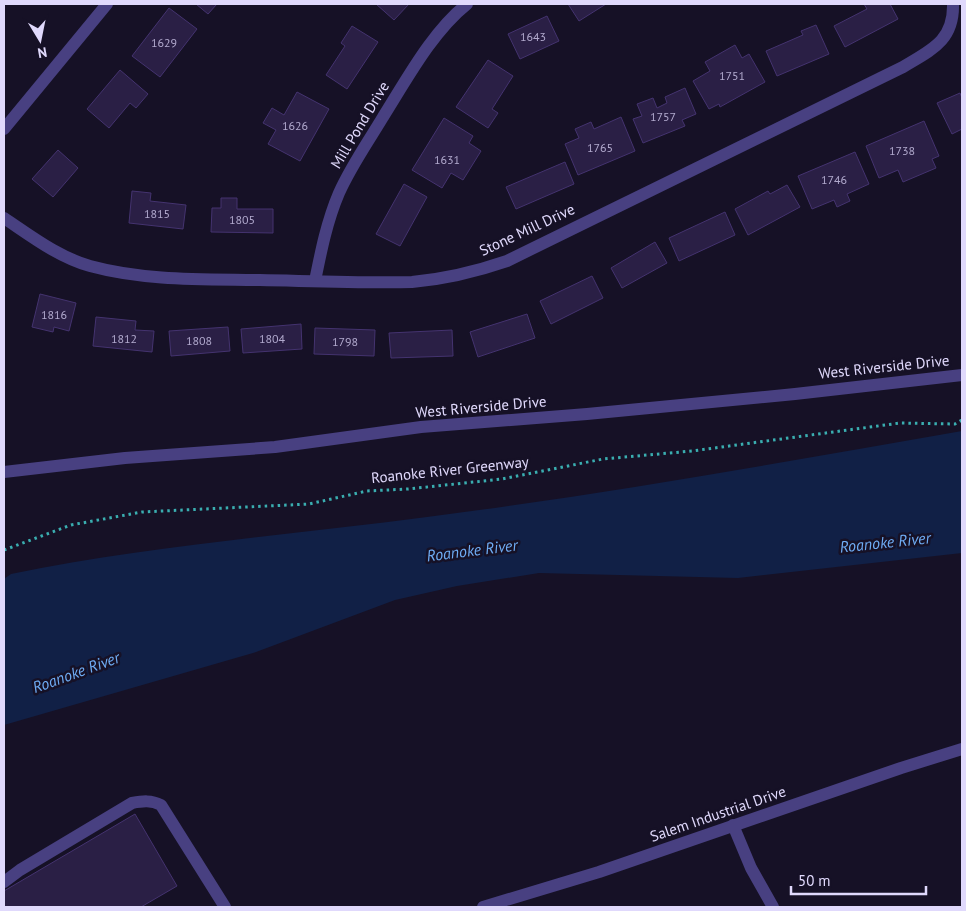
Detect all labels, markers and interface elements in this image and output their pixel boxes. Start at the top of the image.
north arrow [15,15,65,65]
house number: 1643 [520,29,546,44]
house number: 1629 [151,35,177,50]
text: N [36,43,48,62]
house number: 1751 [719,68,745,83]
street label: Mill Pond Drive [326,78,393,172]
house number: 1757 [650,109,676,124]
house number: 1626 [282,118,308,133]
house number: 1765 [587,140,613,155]
house number: 1738 [889,143,915,158]
house number: 1631 [434,152,460,167]
house number: 1746 [821,172,847,187]
street label: Stone Mill Drive [476,199,577,260]
house number: 1815 [144,206,170,221]
house number: 1805 [229,212,255,227]
house number: 1816 [41,307,67,322]
house number: 1812 [111,331,137,346]
house number: 1804 [259,331,286,346]
house number: 1808 [186,333,212,348]
house number: 1798 [332,334,358,349]
street label: West Riverside Drive [818,350,950,383]
street label: West Riverside Drive [415,391,547,422]
street label: Roanoke River Greenway [370,452,530,487]
water label: Roanoke River [838,527,933,557]
water label: Roanoke River [425,534,520,565]
water label: Roanoke River [30,646,124,697]
street label: Salem Industrial Drive [647,781,788,846]
scale bar [791,864,926,896]
text: 50 m [798,871,831,890]

